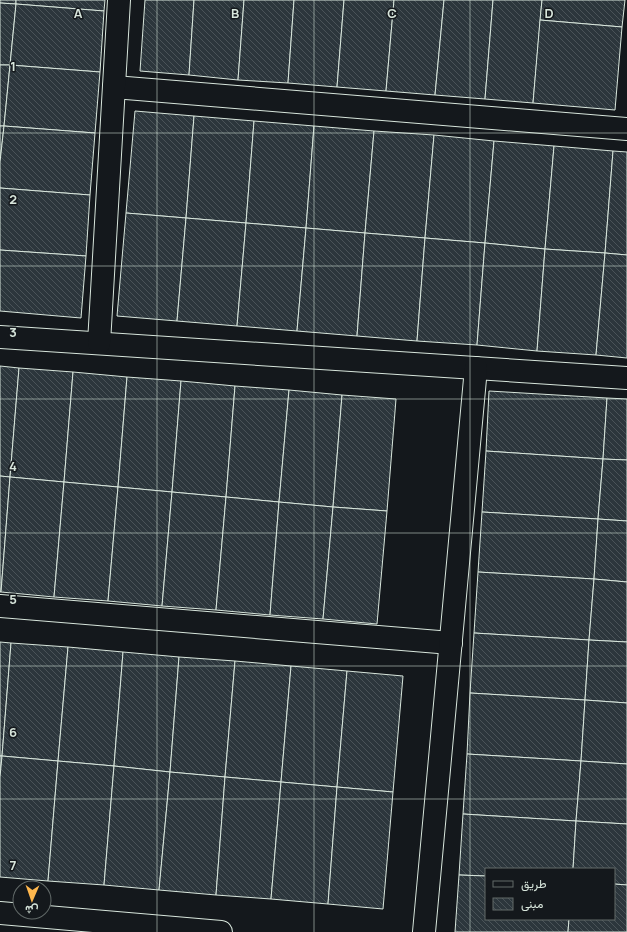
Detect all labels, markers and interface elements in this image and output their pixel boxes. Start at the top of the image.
text: A [74,4,83,22]
text: B [231,4,239,22]
text: C [387,4,397,22]
text: D [544,4,554,22]
text: 1 [10,57,16,75]
text: 2 [9,190,17,208]
text: 3 [9,323,17,341]
text: 4 [9,457,17,475]
text: 5 [9,590,17,608]
text: 6 [9,723,17,741]
text: 7 [10,856,17,874]
legend [485,868,615,920]
text: طريق [521,875,547,892]
north arrow [12,880,52,920]
text: مبنى [521,895,543,912]
text: ش [25,903,39,918]

